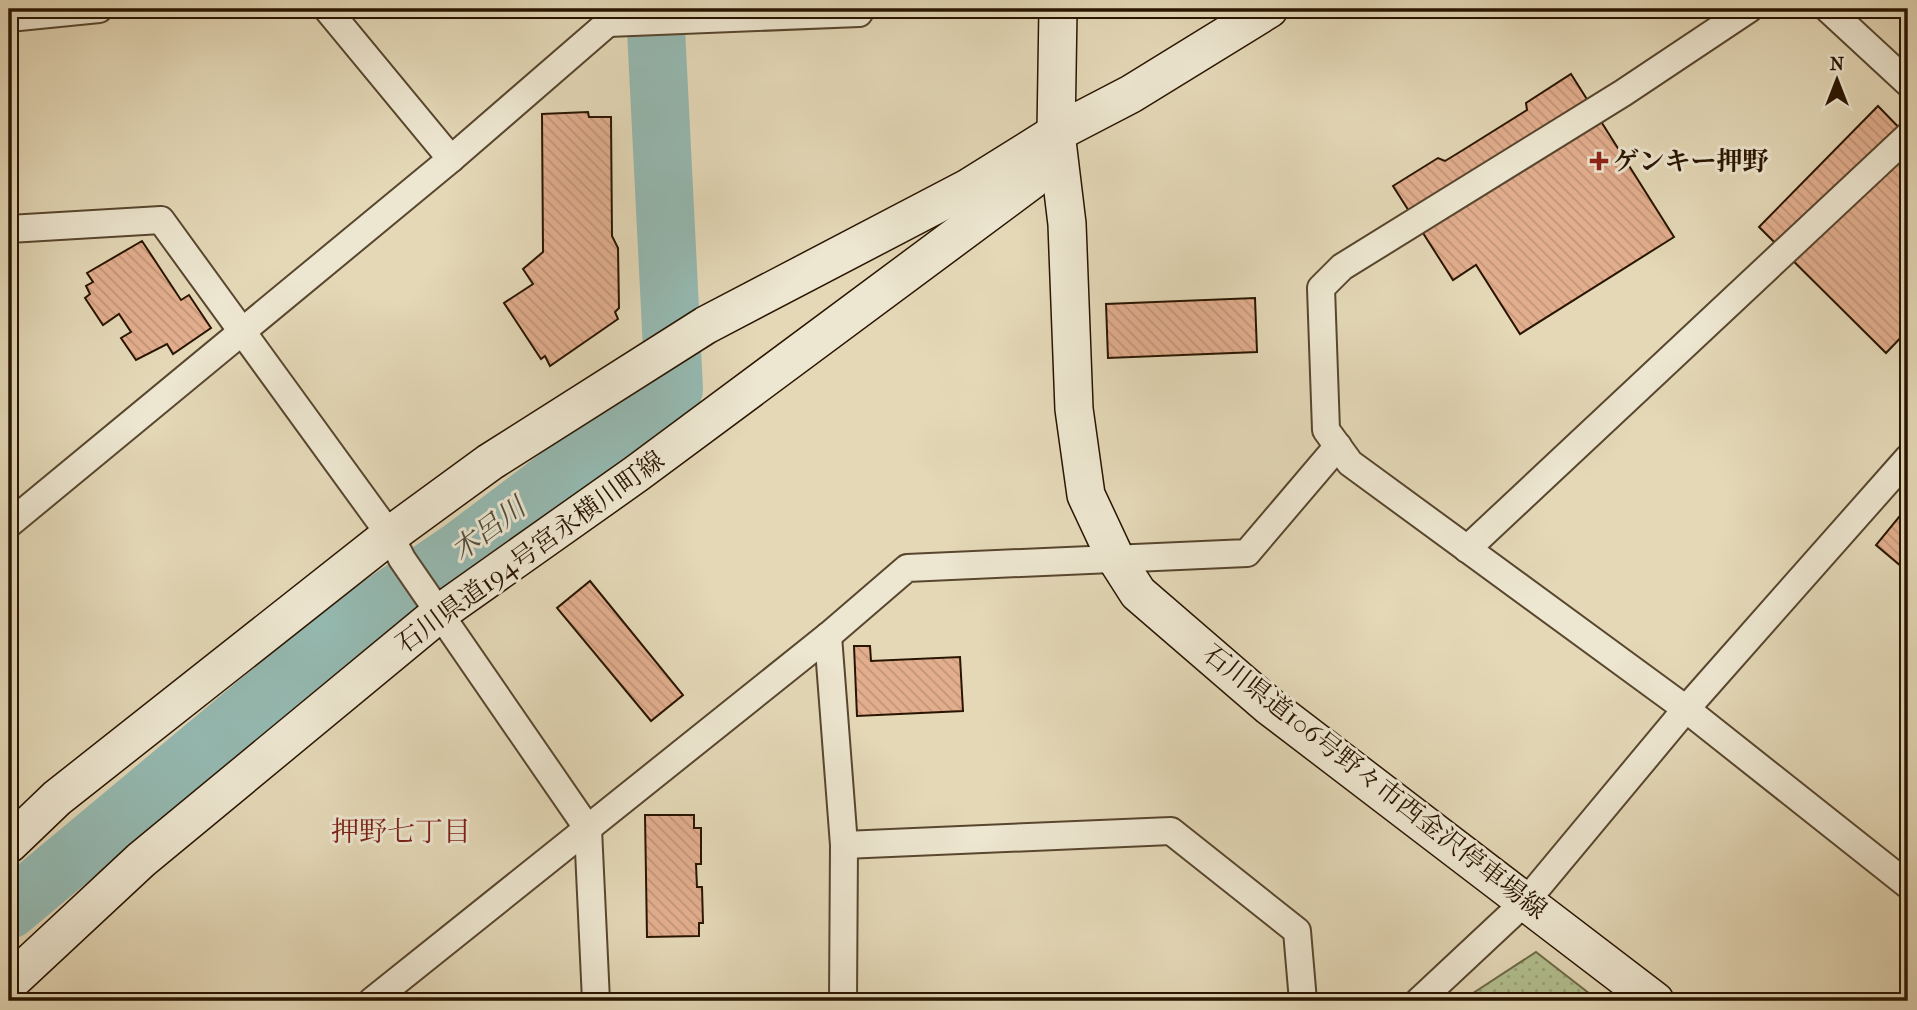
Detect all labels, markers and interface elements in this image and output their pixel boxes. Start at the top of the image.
north arrow [1801,46,1871,116]
text: N [1830,53,1845,75]
place label: ゲンキー押野 [1613,146,1768,177]
marker: ゲンキー押野 [1591,153,1607,169]
street label: 石川県道194号宮永横川町線 [390,444,670,660]
water label: 木呂川 [445,489,534,567]
street label: 石川県道106号野々市西金沢停車場線 [1197,638,1553,926]
district label: 押野七丁目 [331,815,471,848]

